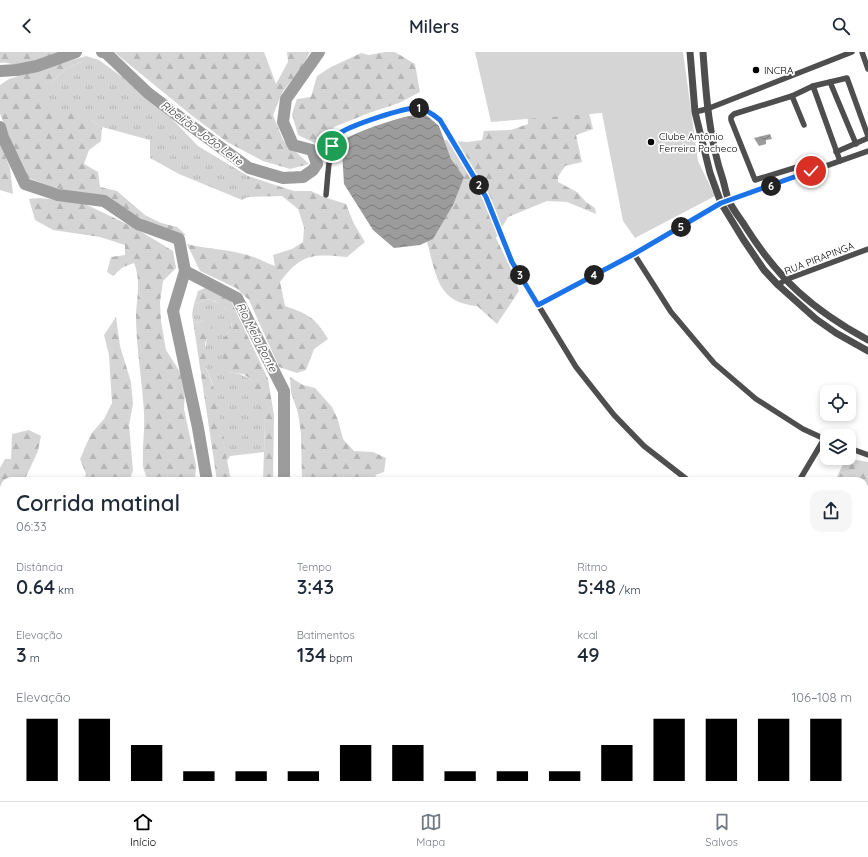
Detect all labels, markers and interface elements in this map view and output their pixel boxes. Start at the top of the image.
icon: back [16,15,38,37]
text: Milers [409,15,459,38]
icon: search [830,15,852,37]
place label: INCRA [764,64,794,77]
marker: INCRA [751,65,761,75]
water label: Ribeirão João Leite [158,98,246,169]
pin: 1 [409,98,429,118]
text: 1 [417,101,421,115]
pin [315,129,349,163]
place label: Clube Antônio Ferreira Pacheco [659,130,738,155]
icon: arrive [321,135,343,157]
marker: Clube Antônio Ferreira Pacheco [646,137,656,147]
pin [794,154,828,188]
icon: check [800,160,822,182]
pin: 2 [469,175,489,195]
pin: 6 [761,176,781,196]
text: 2 [476,178,482,192]
text: 6 [768,179,774,193]
pin: 5 [671,217,691,237]
text: 5 [678,220,684,234]
street label: RUA PIRAPINGA [782,239,856,278]
pin: 3 [510,265,530,285]
pin: 4 [584,265,604,285]
text: 3 [517,268,523,282]
text: 4 [591,268,597,282]
water label: Rio Meia Ponte [234,300,281,375]
map controls [820,385,856,465]
button: locate [820,385,856,421]
button: layers [820,429,856,465]
text: Corrida matinal [16,489,180,517]
button: share [810,490,852,532]
text: 06:33 [16,518,47,534]
text: Distância [16,560,63,574]
text: Tempo [297,560,332,574]
text: Ritmo [577,560,607,574]
text: 0.64 [16,574,55,599]
text: 3:43 [297,574,334,599]
text: 5:48 [577,574,616,599]
text: km [55,583,74,597]
text: /km [616,583,640,597]
text: Elevação [16,628,62,642]
text: Batimentos [297,628,355,642]
text: kcal [577,628,598,642]
text: 3 [16,642,27,667]
text: 134 [297,642,326,667]
text: 49 [577,642,600,667]
text: m [27,651,40,665]
text: bpm [326,651,353,665]
text: Elevação [16,689,71,705]
text: 106–108 m [791,689,852,705]
tab: Início [130,811,156,849]
tab: Mapa [416,811,445,849]
tab: Salvos [705,811,738,849]

